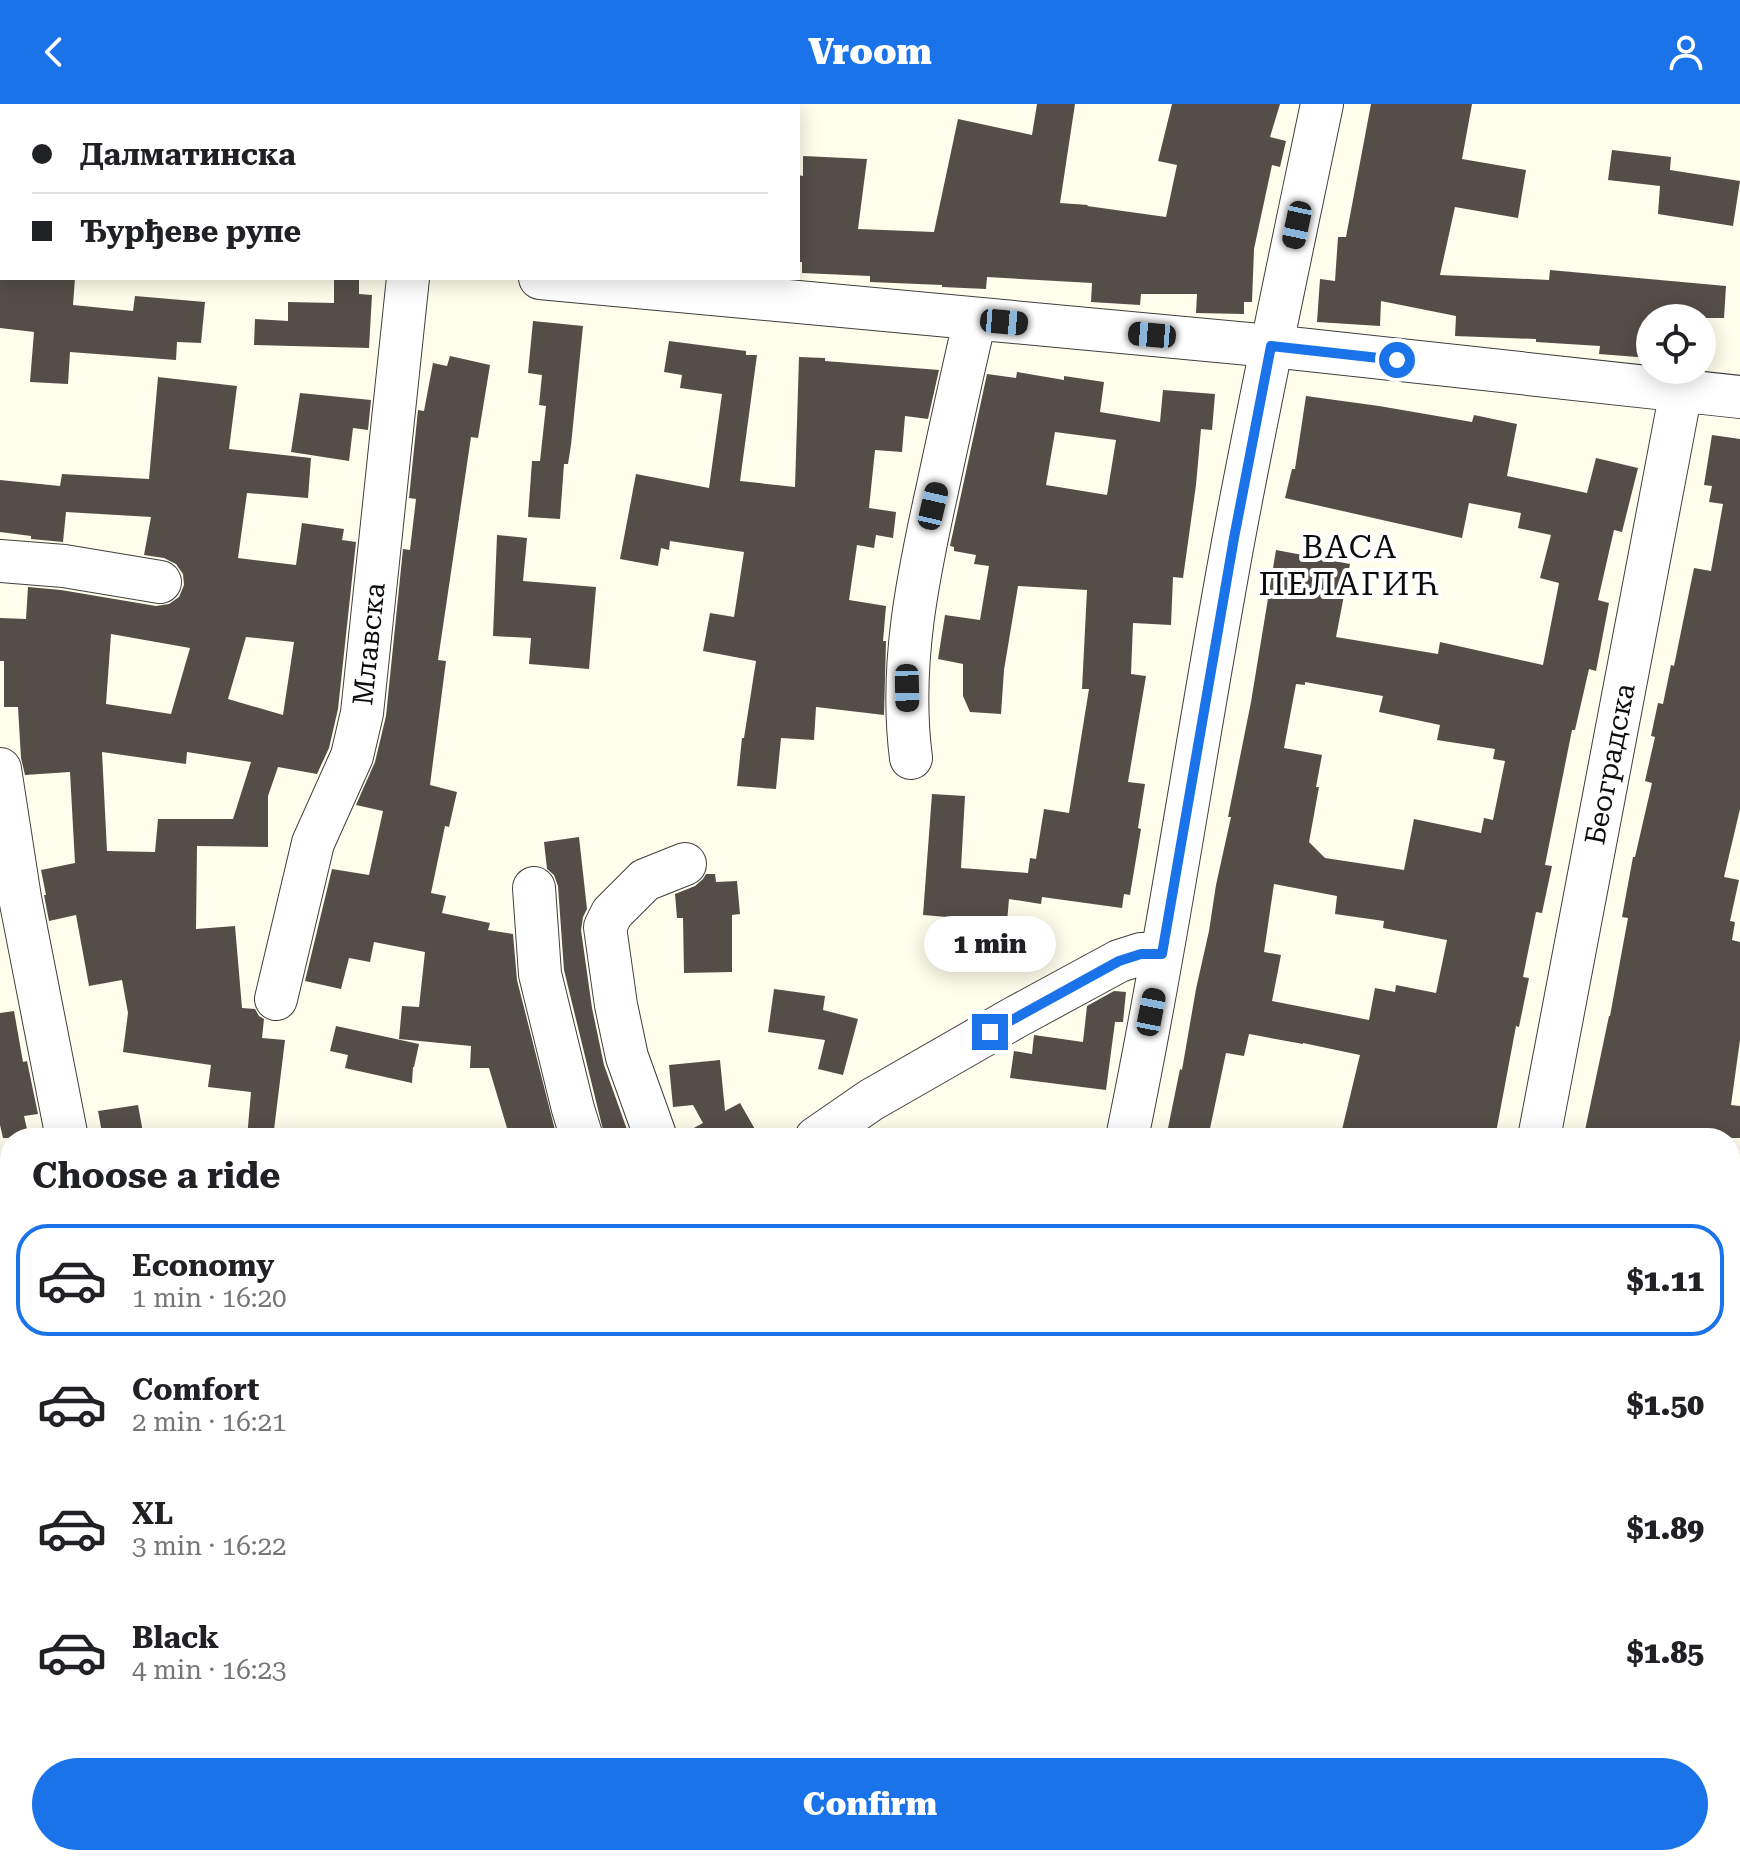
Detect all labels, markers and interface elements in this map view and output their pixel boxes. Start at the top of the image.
icon: back [32,30,76,74]
icon: person [1664,30,1708,74]
text: Vroom [808,31,932,73]
text: Далматинска [80,137,296,172]
car [1280,199,1314,251]
text: Ђурђеве рупе [80,214,301,249]
map controls [1636,304,1716,384]
button: locate [1636,304,1716,384]
car [979,308,1029,336]
car [1127,321,1177,349]
route start [1379,342,1415,378]
car [916,480,950,532]
district label: ВАСА ПЕЛАГИЋ [1259,528,1441,603]
street label: Млавска [346,581,392,707]
car [895,664,919,712]
street label: Београдска [1578,681,1642,847]
callout: 1 min [924,916,1056,972]
text: 1 min [953,929,1027,959]
car [1135,986,1167,1038]
route end [972,1014,1008,1050]
text: Choose a ride [32,1155,280,1197]
icon: car [36,1244,108,1316]
text: Economy [132,1248,274,1283]
text: $1.11 [1627,1263,1704,1298]
text: 1 min · 16:20 [132,1283,287,1313]
icon: car [36,1368,108,1440]
text: Comfort [132,1372,259,1407]
text: $1.50 [1627,1387,1704,1422]
text: 2 min · 16:21 [132,1407,287,1437]
icon: car [36,1492,108,1564]
text: XL [132,1496,173,1531]
text: $1.89 [1627,1511,1704,1546]
text: 3 min · 16:22 [132,1531,287,1561]
icon: car [36,1616,108,1688]
text: Black [132,1620,219,1655]
text: $1.85 [1627,1635,1704,1670]
text: 4 min · 16:23 [132,1655,287,1685]
button: Confirm [32,1758,1708,1850]

